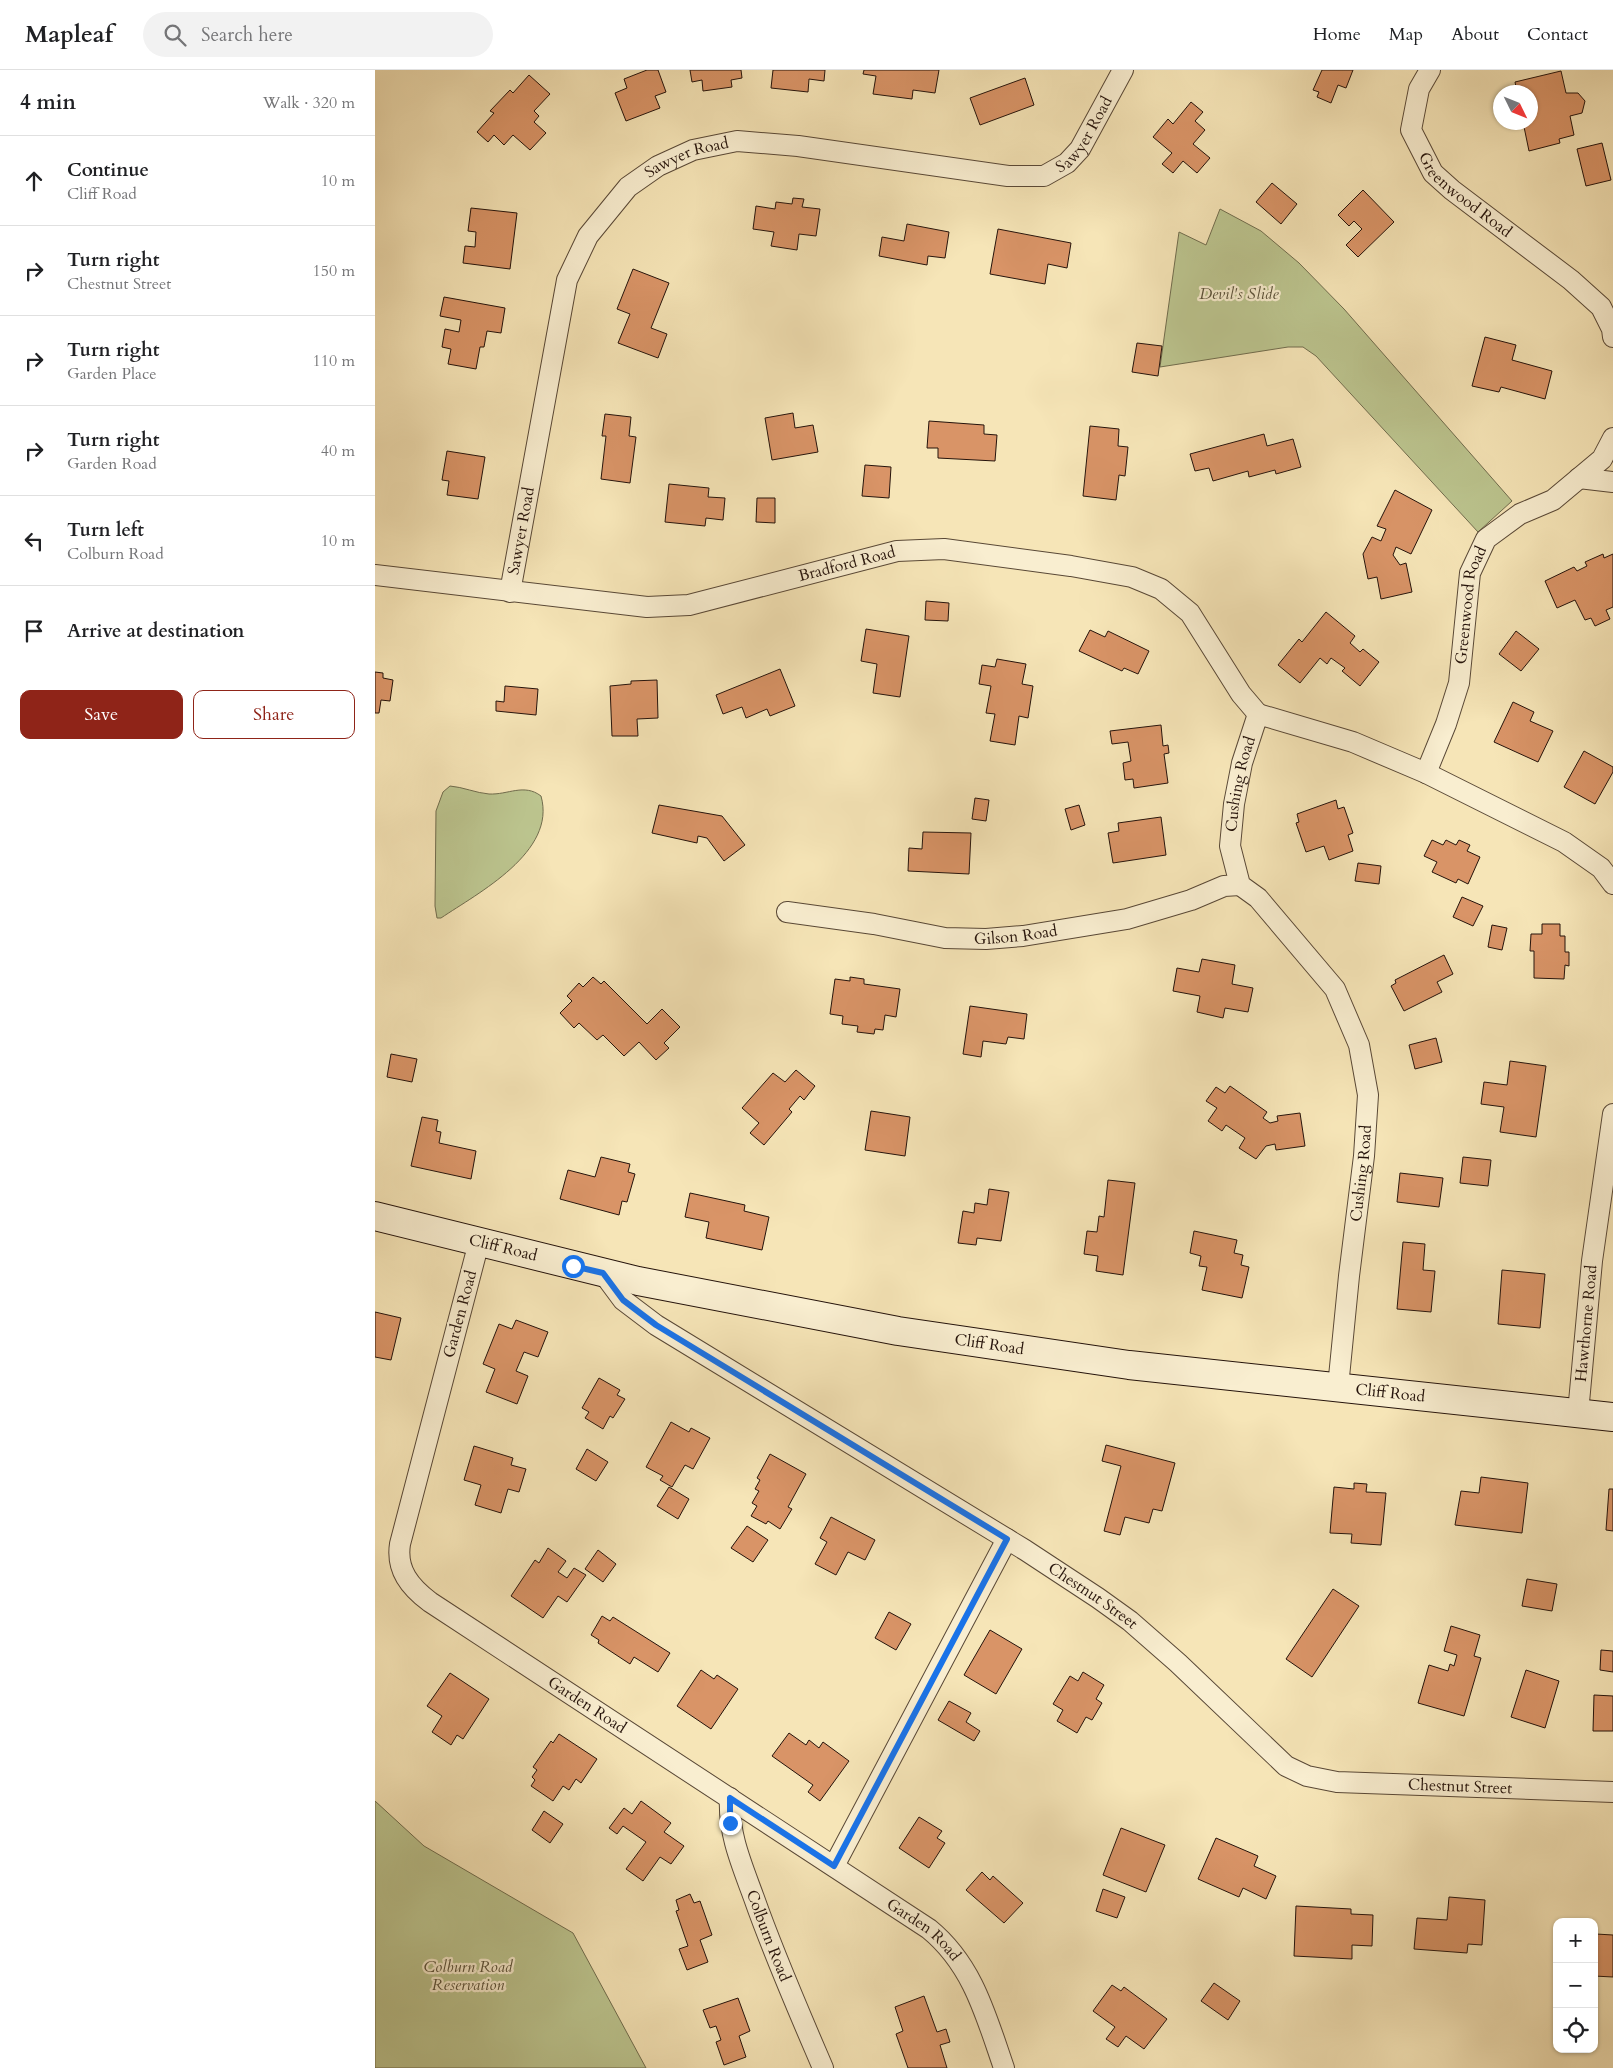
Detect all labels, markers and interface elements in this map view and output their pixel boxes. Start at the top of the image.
search box [143,12,493,57]
text: Mapleaf [25,18,113,51]
icon: search [161,21,189,49]
text: Search here [201,22,293,48]
text: Home [1313,22,1361,47]
text: Map [1389,22,1423,47]
text: About [1451,22,1499,47]
text: Contact [1527,22,1588,47]
north arrow [1493,85,1538,130]
text: 4 min [20,88,76,117]
text: Walk · 320 m [263,92,355,114]
street label: Sawyer Road [1052,92,1118,178]
street label: Sawyer Road [640,132,731,183]
street label: Greenwood Road [1413,148,1517,243]
text: Continue [67,157,149,183]
icon: ahead [20,167,48,195]
text: 10 m [321,170,355,192]
text: Cliff Road [67,183,137,205]
text: Turn right [67,247,159,273]
icon: right [20,257,48,285]
text: 150 m [313,260,355,282]
text: Chestnut Street [67,273,171,295]
park label: Devil's Slide [1199,283,1280,305]
text: Turn right [67,337,159,363]
icon: right [20,347,48,375]
text: 110 m [313,350,355,372]
text: Garden Place [67,363,157,385]
text: Turn right [67,427,159,453]
icon: right [20,437,48,465]
text: 40 m [321,440,355,462]
text: Garden Road [67,453,157,475]
street label: Sawyer Road [502,485,540,577]
text: Turn left [67,517,144,543]
icon: left [20,527,48,555]
text: 10 m [321,530,355,552]
street label: Bradford Road [796,541,898,587]
street label: Greenwood Road [1450,542,1492,665]
text: Colburn Road [67,543,164,565]
icon: arrive [20,617,48,645]
text: Arrive at destination [67,618,244,644]
button: Save [20,690,183,739]
button: Share [193,690,355,739]
street label: Cushing Road [1220,733,1261,833]
street label: Gilson Road [974,919,1059,950]
street label: Cushing Road [1345,1124,1377,1223]
street label: Cliff Road [467,1229,540,1267]
route start [562,1255,585,1278]
street label: Hawthorne Road [1570,1263,1603,1383]
street label: Garden Road [438,1267,482,1360]
street label: Cliff Road [953,1328,1026,1360]
street label: Cliff Road [1354,1378,1427,1408]
street label: Chestnut Street [1044,1557,1143,1634]
street label: Garden Road [543,1671,631,1739]
street label: Chestnut Street [1407,1774,1513,1799]
route end [719,1812,742,1835]
street label: Colburn Road [741,1887,796,1985]
street label: Garden Road [882,1893,966,1966]
map controls [1553,1918,1598,2053]
button: + [1553,1918,1598,1963]
park label: Colburn Road Reservation [423,1956,514,1996]
button: − [1553,1963,1598,2008]
button: locate [1553,2008,1598,2053]

